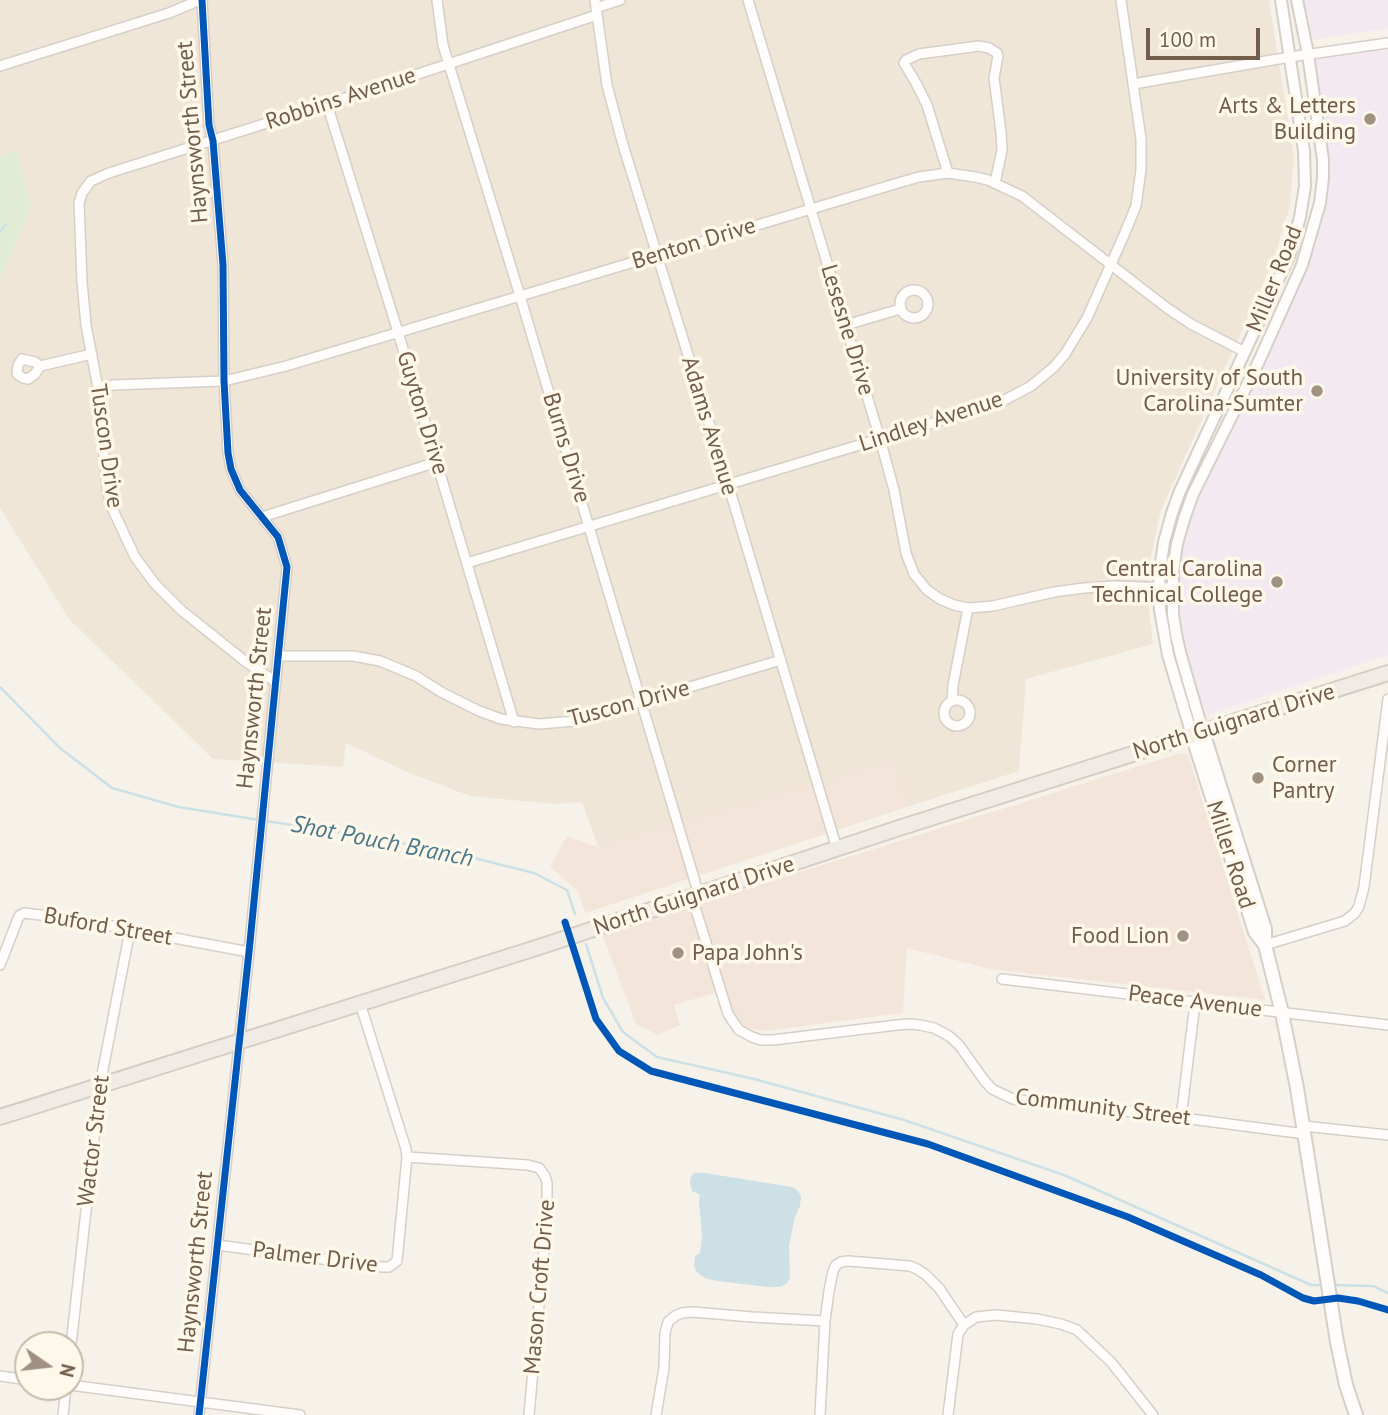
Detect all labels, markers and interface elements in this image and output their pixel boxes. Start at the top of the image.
scale bar [1150,14,1264,58]
text: 100 m [1159,26,1216,53]
street label: Haynsworth Street [171,40,215,224]
street label: Robbins Avenue [262,62,420,136]
place label: Arts & Letters Building [1219,92,1356,146]
marker: Arts & Letters Building [1362,111,1378,127]
street label: Benton Drive [629,212,759,276]
street label: Miller Road [1241,222,1309,336]
street label: Lesesne Drive [814,261,880,399]
street label: Guyton Drive [390,348,454,478]
street label: Adams Avenue [675,353,743,499]
place label: University of South Carolina-Sumter [1116,364,1303,418]
street label: Tuscon Drive [84,382,128,510]
marker: University of South Carolina-Sumter [1309,383,1325,399]
street label: Lindley Avenue [856,386,1006,458]
street label: Burns Drive [536,390,596,506]
place label: Central Carolina Technical College [1092,555,1263,609]
marker: Central Carolina Technical College [1269,574,1285,590]
street label: Haynsworth Street [232,606,278,790]
street label: Tuscon Drive [565,675,693,733]
street label: North Guignard Drive [1130,678,1338,766]
place label: Corner Pantry [1272,751,1337,805]
marker: Corner Pantry [1250,770,1266,786]
street label: Miller Road [1200,797,1260,913]
water label: Shot Pouch Branch [288,810,476,874]
street label: North Guignard Drive [590,850,798,942]
street label: Buford Street [41,902,175,952]
place label: Food Lion [1071,922,1169,950]
marker: Food Lion [1175,928,1191,944]
place label: Papa John's [692,939,803,967]
marker: Papa John's [670,945,686,961]
street label: Peace Avenue [1127,980,1263,1024]
street label: Wactor Street [72,1074,116,1208]
street label: Community Street [1014,1084,1192,1132]
street label: Haynsworth Street [173,1170,219,1354]
street label: Mason Croft Drive [519,1198,561,1376]
street label: Palmer Drive [251,1237,379,1279]
north arrow [14,1331,84,1401]
text: N [54,1362,81,1380]

